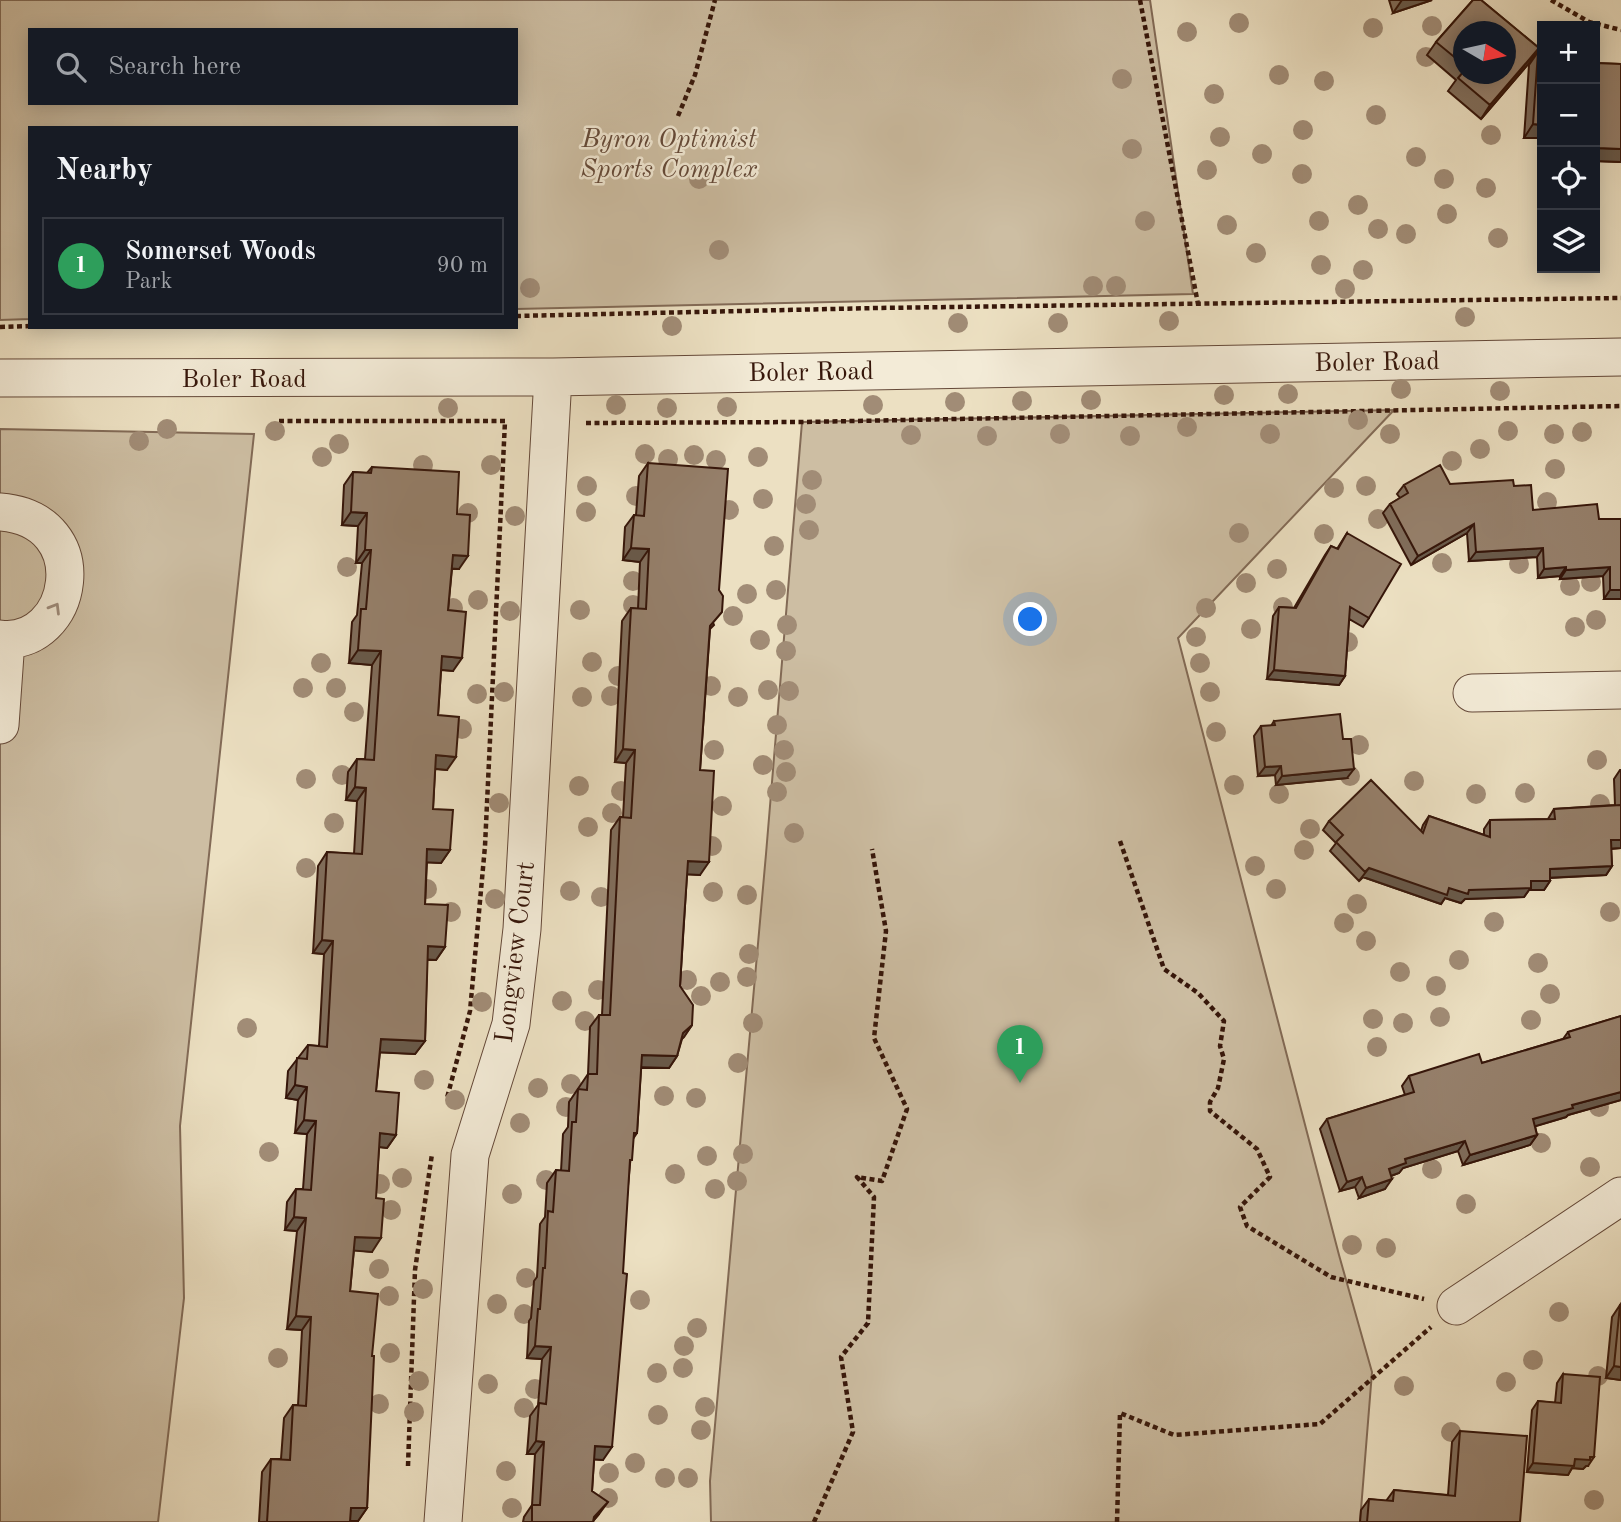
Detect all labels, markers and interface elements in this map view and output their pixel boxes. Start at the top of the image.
north arrow [1453,21,1516,84]
map controls [1537,21,1600,273]
button: + [1537,21,1600,84]
search box [28,28,518,105]
icon: search [52,48,90,86]
text: Search here [108,54,241,80]
button: − [1537,84,1600,147]
park label: Byron Optimist Sports Complex [580,127,758,183]
button: locate [1537,147,1600,210]
text: Nearby [56,156,153,186]
button: layers [1537,210,1600,273]
text: Somerset Woods [125,239,316,265]
text: 1 [74,254,88,277]
text: 90 m [437,254,488,277]
text: Park [125,270,172,293]
street label: Boler Road [1314,349,1440,377]
street label: Boler Road [748,359,874,387]
street label: Boler Road [181,367,307,393]
one-way arrow [47,602,60,615]
your location [1013,602,1047,636]
street label: Longview Court [492,860,540,1044]
pin: 1 [997,1025,1043,1083]

